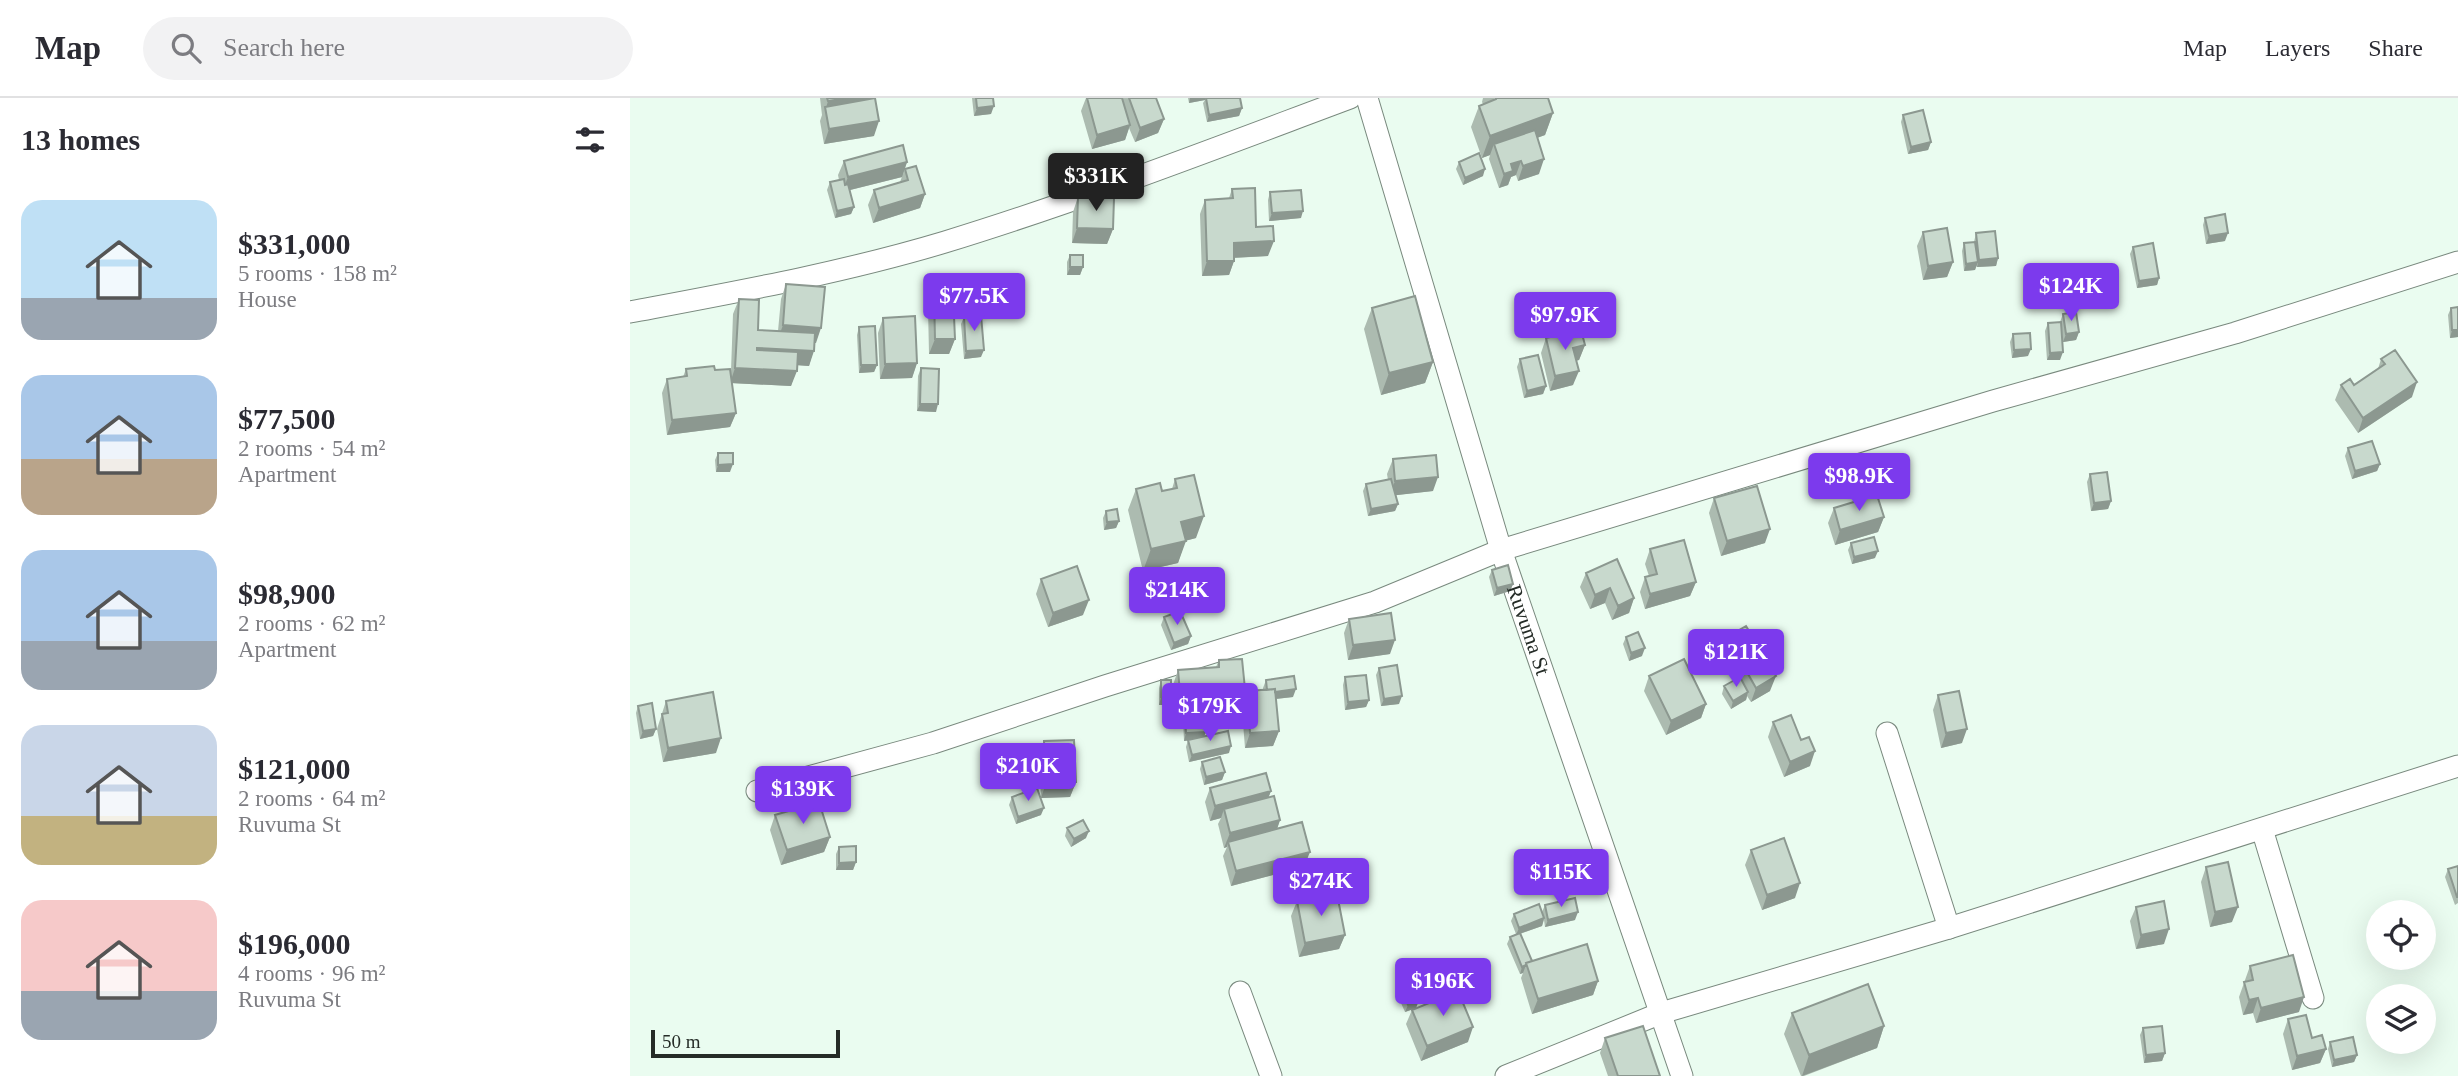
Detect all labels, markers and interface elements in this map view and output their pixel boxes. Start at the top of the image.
search box [143,17,633,80]
icon: search [167,29,205,67]
text: Map [35,30,101,66]
text: Search here [223,33,345,62]
text: Map [2183,35,2227,61]
text: Layers [2265,35,2330,61]
text: Share [2368,35,2423,61]
icon: filters [571,121,609,159]
text: 13 homes [21,123,140,156]
pin: $331K [1047,153,1145,213]
text: $331K [1064,163,1128,188]
text: $331,000 [238,227,351,260]
icon: home [77,228,161,312]
text: 5 rooms · 158 m² [238,261,397,286]
pin: $124K [2022,264,2120,323]
text: $124K [2039,273,2103,298]
pin: $77.5K [917,274,1031,333]
text: $77.5K [939,283,1009,308]
text: House [238,287,297,312]
pin: $97.9K [1508,292,1622,352]
text: $97.9K [1530,302,1600,327]
text: $77,500 [238,402,336,435]
icon: home [77,403,161,487]
text: 2 rooms · 54 m² [238,436,385,461]
pin: $98.9K [1802,454,1916,513]
text: Apartment [238,462,336,487]
text: $98.9K [1824,463,1894,488]
pin: $214K [1128,568,1226,627]
text: $98,900 [238,577,336,610]
text: $214K [1145,577,1209,602]
icon: home [77,578,161,662]
street label: Ruvuma St [1502,582,1555,678]
text: 2 rooms · 62 m² [238,611,385,636]
pin: $121K [1687,630,1785,689]
text: Apartment [238,637,336,662]
text: $121K [1704,639,1768,664]
pin: $179K [1161,684,1259,743]
text: $179K [1178,693,1242,718]
pin: $210K [979,744,1077,803]
text: $121,000 [238,752,351,785]
icon: home [77,753,161,837]
text: $210K [996,753,1060,778]
pin: $139K [754,766,852,826]
text: $139K [771,776,835,801]
text: 2 rooms · 64 m² [238,786,385,811]
text: Ruvuma St [238,812,341,837]
pin: $115K [1512,850,1610,909]
pin: $274K [1272,858,1370,918]
text: $115K [1530,859,1592,884]
text: $274K [1289,868,1353,893]
map controls [2366,900,2436,1054]
button: locate [2366,900,2436,970]
text: $196,000 [238,927,351,960]
icon: home [77,928,161,1012]
pin: $196K [1394,958,1492,1018]
text: 4 rooms · 96 m² [238,961,385,986]
text: $196K [1411,968,1475,993]
button: layers [2366,984,2436,1054]
text: Ruvuma St [238,987,341,1012]
scale bar [651,1027,840,1059]
text: 50 m [662,1031,701,1052]

